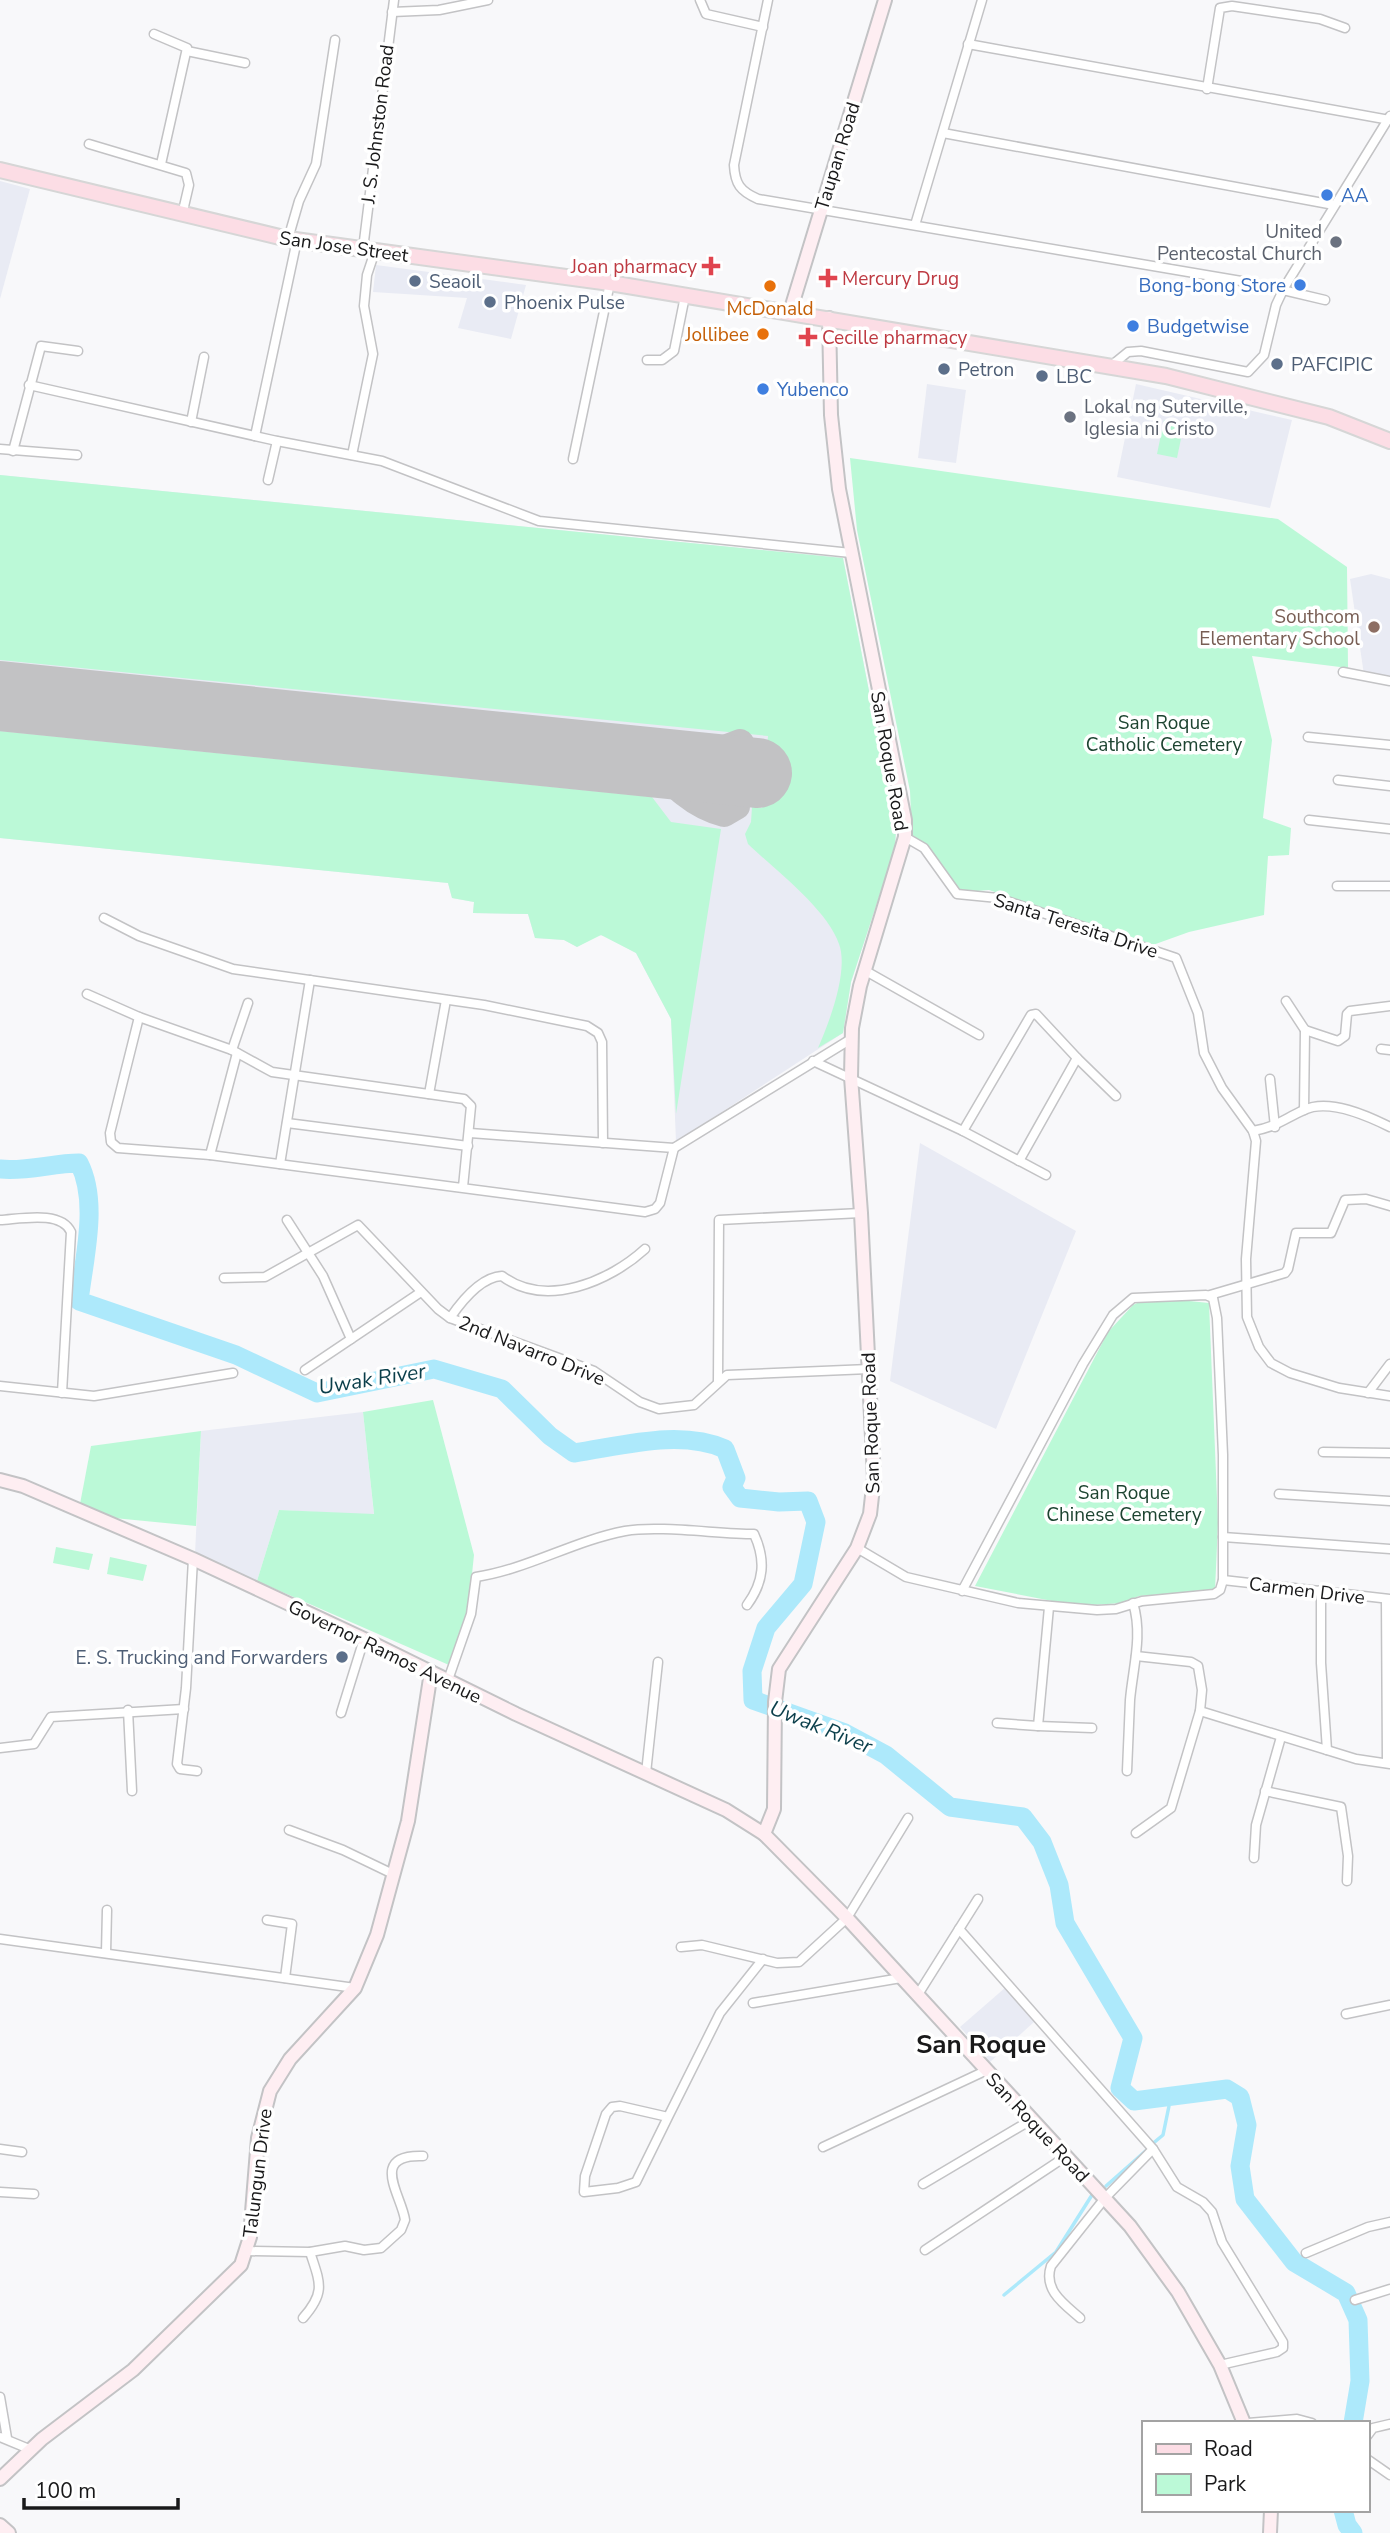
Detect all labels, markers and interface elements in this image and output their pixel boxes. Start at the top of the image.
street label: J. S. Johnston Road [355,43,401,206]
street label: Taupan Road [809,99,867,214]
place label: AA [1341,183,1369,209]
marker: AA [1319,187,1335,203]
place label: United Pentecostal Church [1157,219,1322,267]
street label: San Jose Street [278,225,410,269]
marker: United Pentecostal Church [1328,234,1344,250]
place label: Joan pharmacy [570,254,697,280]
marker: Joan pharmacy [703,258,719,274]
place label: Mercury Drug [842,266,959,292]
place label: Seaoil [429,269,482,295]
marker: Mercury Drug [820,270,836,286]
marker: Seaoil [407,273,423,289]
place label: Bong-bong Store [1139,273,1286,299]
marker: Bong-bong Store [1292,277,1308,293]
marker: McDonald [762,278,778,294]
place label: Phoenix Pulse [504,290,625,316]
marker: Phoenix Pulse [482,294,498,310]
place label: McDonald [726,296,814,322]
place label: Budgetwise [1147,314,1249,340]
marker: Budgetwise [1125,318,1141,334]
place label: Jollibee [684,322,749,348]
place label: Cecille pharmacy [822,325,968,351]
marker: Jollibee [755,326,771,342]
marker: Cecille pharmacy [800,329,816,345]
place label: PAFCIPIC [1291,352,1373,378]
marker: PAFCIPIC [1269,356,1285,372]
place label: Petron [958,357,1014,383]
marker: Petron [936,361,952,377]
place label: LBC [1056,364,1092,390]
marker: LBC [1034,368,1050,384]
place label: Yubenco [776,377,849,403]
marker: Yubenco [755,381,771,397]
place label: Lokal ng Suterville, Iglesia ni Cristo [1084,394,1248,442]
marker: Lokal ng Suterville, Iglesia ni Cristo [1062,409,1078,425]
place label: Southcom Elementary School [1199,604,1360,652]
marker: Southcom Elementary School [1366,619,1382,635]
street label: San Roque Road [864,689,914,833]
park label: San Roque Catholic Cemetery [1086,710,1243,758]
street label: Santa Teresita Drive [990,887,1161,965]
street label: 2nd Navarro Drive [455,1310,609,1392]
street label: San Roque Road [856,1352,886,1494]
water label: Uwak River [316,1357,428,1401]
park label: San Roque Chinese Cemetery [1046,1480,1202,1528]
street label: Carmen Drive [1247,1571,1366,1611]
street label: Governor Ramos Avenue [284,1594,486,1710]
place label: E. S. Trucking and Forwarders [75,1645,328,1671]
marker: E. S. Trucking and Forwarders [334,1649,350,1665]
water label: Uwak River [766,1694,877,1760]
district label: San Roque [916,2027,1046,2062]
street label: San Roque Road [980,2067,1095,2188]
street label: Talungun Drive [237,2107,279,2239]
legend [1142,2421,1369,2512]
text: Road [1204,2435,1253,2463]
scale bar [24,2466,178,2510]
text: Park [1204,2470,1246,2498]
text: 100 m [35,2477,96,2505]

